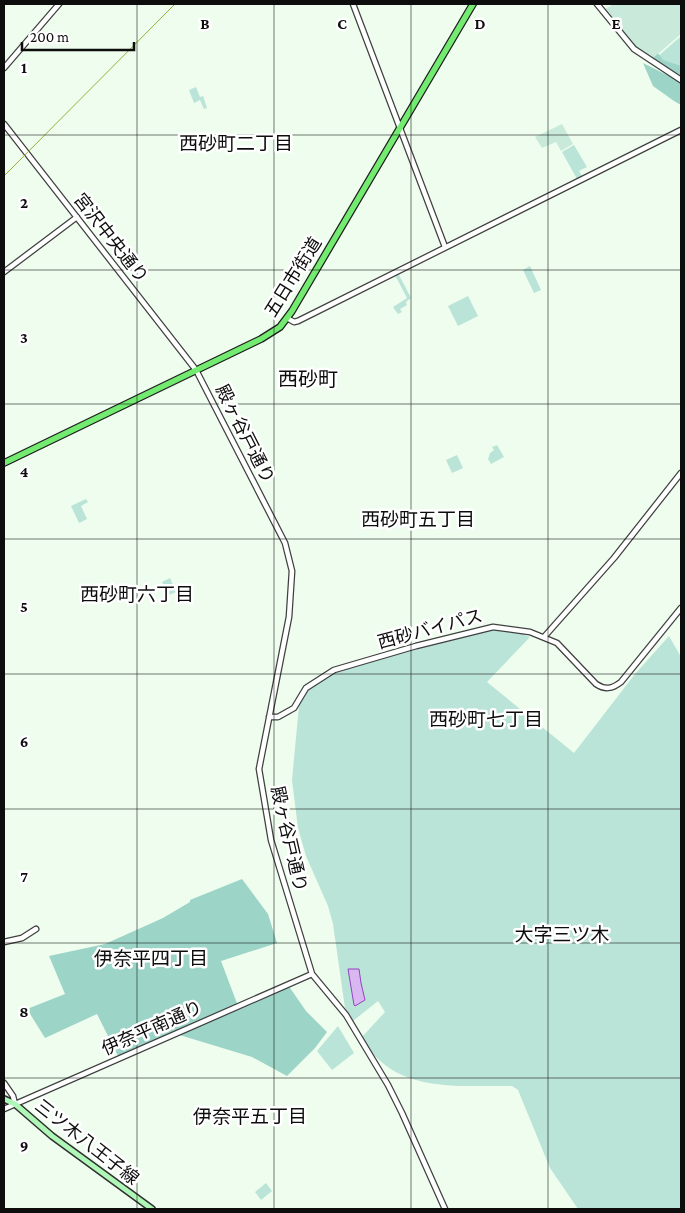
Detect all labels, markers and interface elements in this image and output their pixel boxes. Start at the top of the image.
text: B [200,15,210,32]
text: C [337,15,347,32]
text: D [474,15,486,32]
text: E [611,15,621,32]
scale bar [22,20,135,52]
text: 200 m [30,29,69,45]
text: 1 [21,59,27,76]
district label: 西砂町二丁目 [179,133,293,154]
street label: 宮沢中央通り [70,189,152,287]
text: 2 [20,194,28,211]
street label: 五日市街道 [261,234,325,320]
text: 3 [20,329,28,346]
district label: 西砂町 [278,368,338,390]
street label: 殿ヶ谷戸通り [212,381,278,487]
text: 4 [20,463,29,480]
district label: 西砂町五丁目 [361,509,475,530]
district label: 西砂町六丁目 [80,584,194,605]
text: 5 [20,598,28,615]
street label: 西砂バイパス [375,605,485,653]
district label: 西砂町七丁目 [429,709,543,730]
text: 6 [20,733,28,750]
street label: 殿ヶ谷戸通り [267,784,311,894]
text: 7 [20,868,28,885]
district label: 大字三ツ木 [514,924,610,945]
district label: 伊奈平四丁目 [94,948,208,969]
street label: 伊奈平南通り [99,997,205,1059]
text: 8 [19,1003,29,1020]
street label: 三ツ木八王子線 [31,1095,143,1189]
district label: 伊奈平五丁目 [193,1106,307,1127]
text: 9 [20,1137,28,1154]

